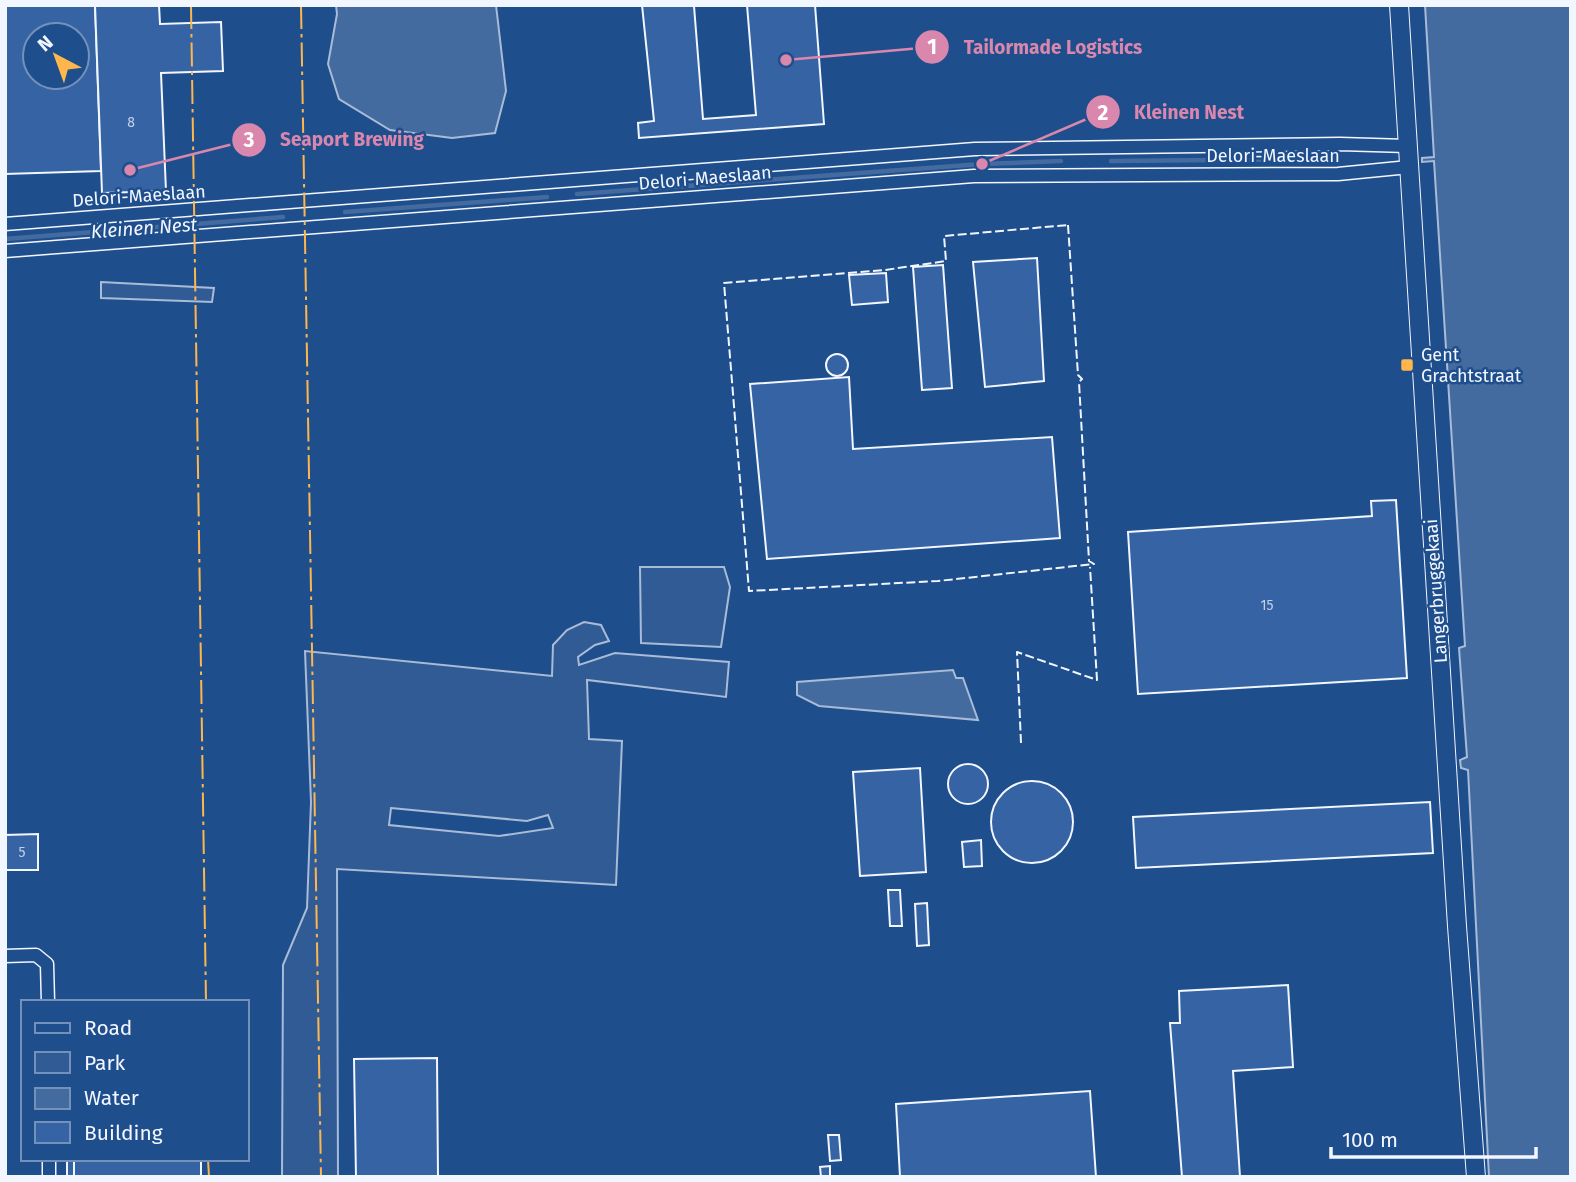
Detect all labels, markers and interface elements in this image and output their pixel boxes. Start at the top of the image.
north arrow [21,21,91,91]
callout: Tailormade Logistics [915,27,1156,67]
text: N [33,31,57,56]
text: 1 [927,34,937,60]
text: Tailormade Logistics [964,36,1142,59]
callout: Kleinen Nest [1085,92,1258,132]
text: 2 [1098,100,1109,126]
text: Kleinen Nest [1134,101,1245,124]
house number: 8 [127,114,135,131]
callout: Seaport Brewing [231,120,438,160]
text: 3 [243,127,255,153]
text: Seaport Brewing [280,128,424,151]
street label: Delori-Maeslaan [1206,145,1340,167]
street label: Delori-Maeslaan [637,161,773,195]
street label: Delori-Maeslaan [72,180,206,212]
water label: Kleinen Nest [90,213,198,243]
place label: Gent Grachtstraat [1421,344,1522,387]
marker: Gent Grachtstraat [1399,357,1415,373]
street label: Langerbruggekaai [1420,518,1452,664]
house number: 15 [1260,597,1274,614]
house number: 5 [18,844,26,861]
legend [21,1000,248,1161]
text: Road [84,1015,132,1041]
text: Park [84,1050,126,1076]
text: Water [84,1085,139,1111]
scale bar [1331,1116,1536,1160]
text: Building [84,1120,163,1146]
text: 100 m [1342,1127,1398,1153]

